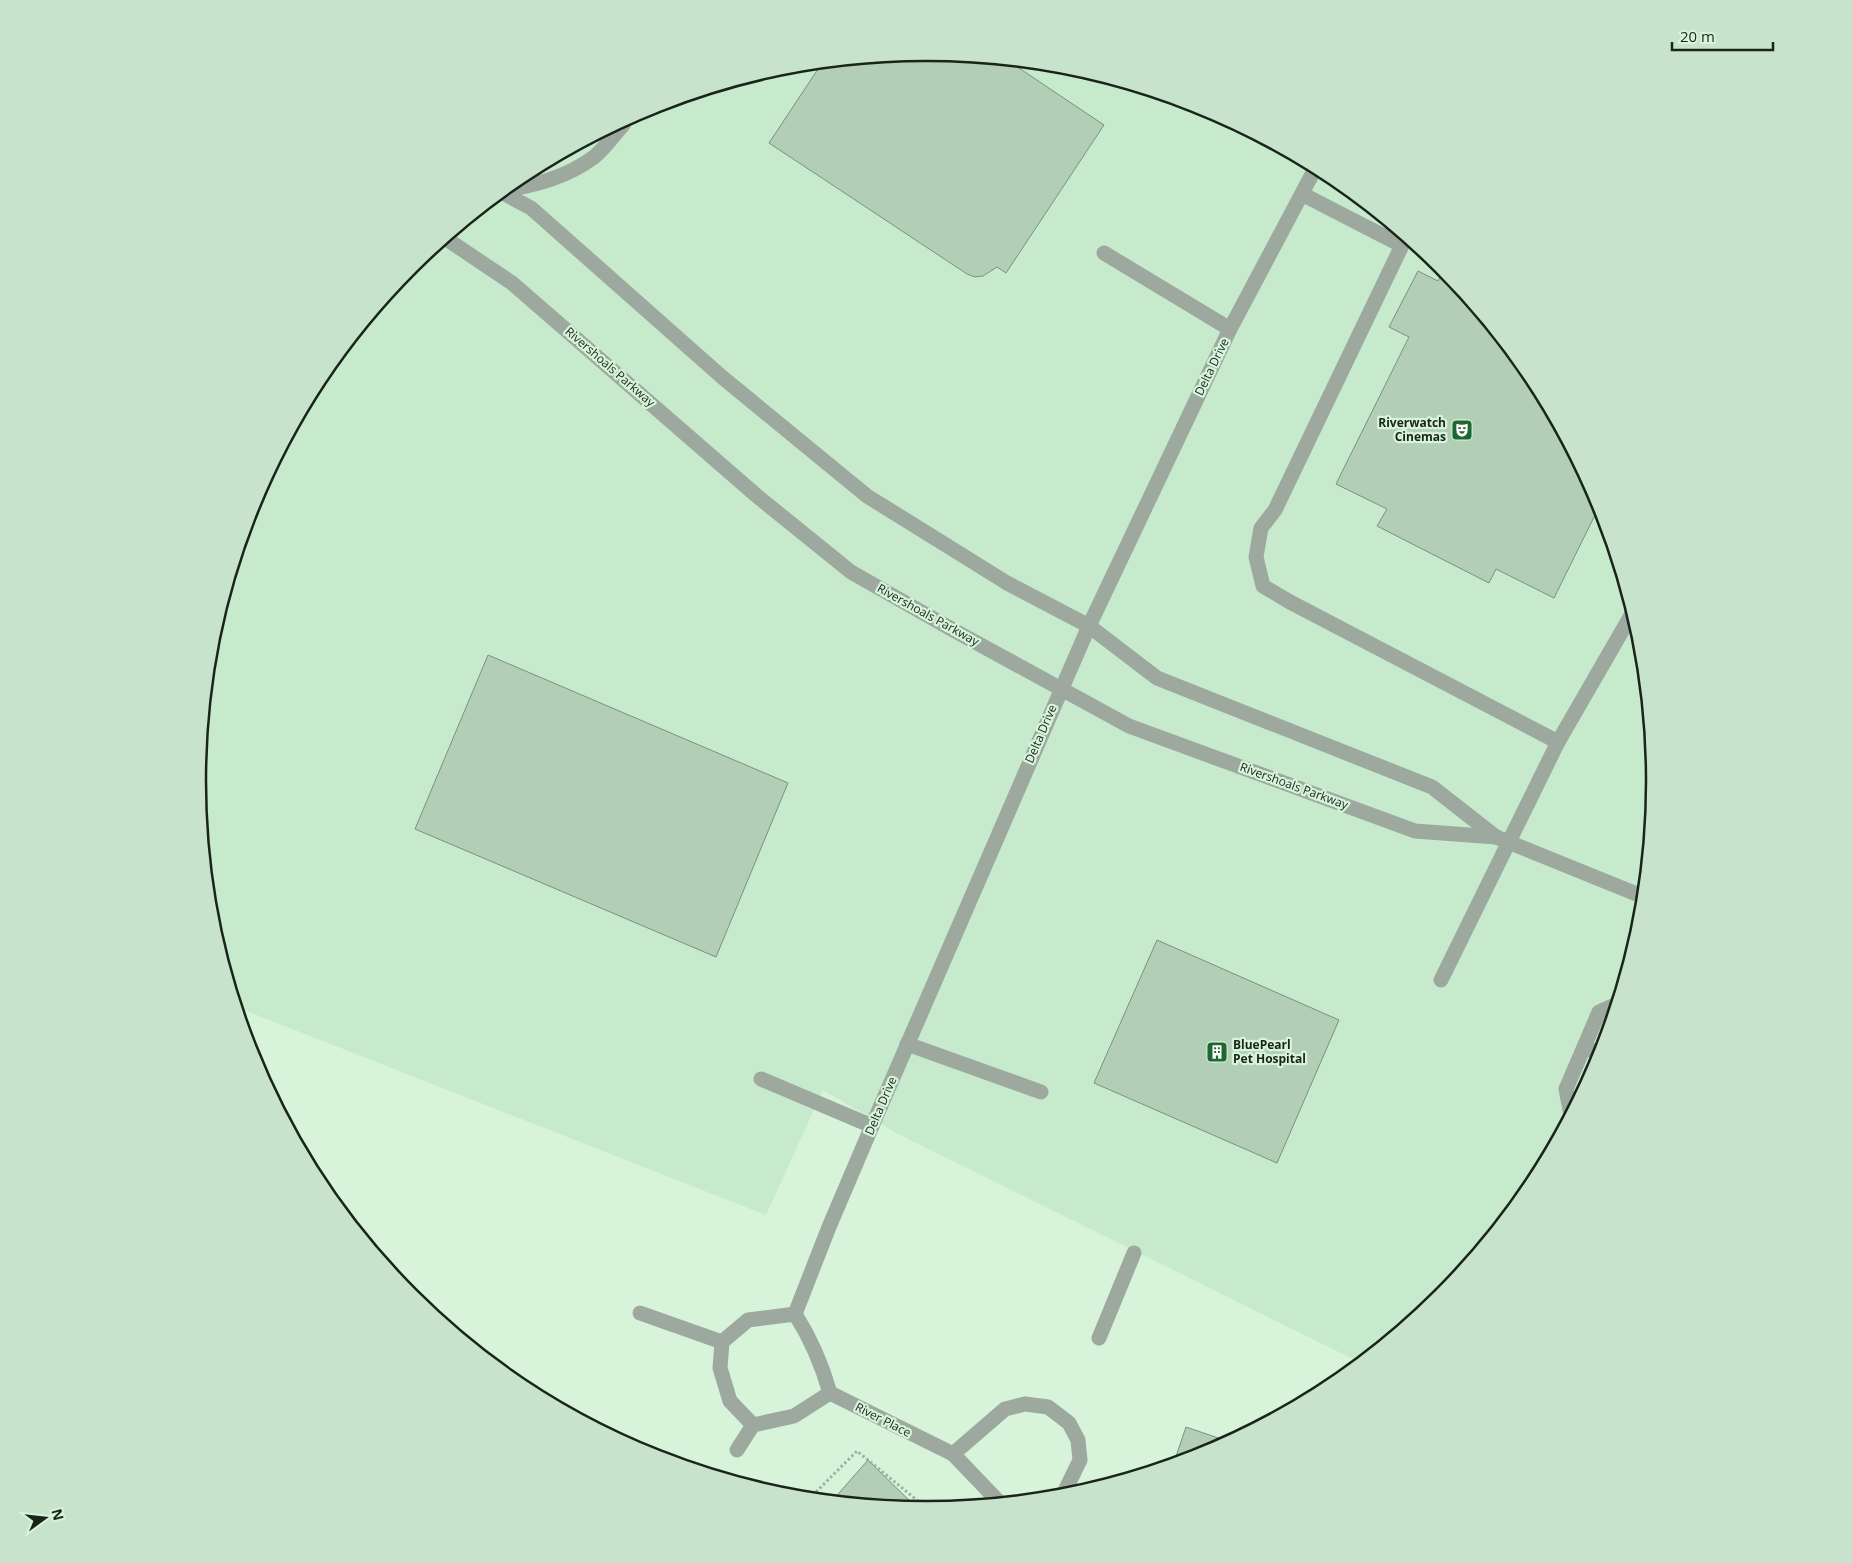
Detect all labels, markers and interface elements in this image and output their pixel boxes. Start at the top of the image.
scale bar [1672,20,1773,52]
text: 20 m [1680,26,1715,46]
street label: Rivershoals Parkway [562,323,660,411]
street label: Delta Drive [1190,335,1233,398]
place label: Riverwatch Cinemas [1378,414,1446,445]
theatre icon: Riverwatch Cinemas [1450,418,1474,442]
street label: Rivershoals Parkway [874,579,983,650]
street label: Delta Drive [1021,702,1061,766]
street label: Rivershoals Parkway [1238,758,1352,813]
place label: BluePearl Pet Hospital [1233,1036,1306,1067]
building icon: BluePearl Pet Hospital [1205,1040,1229,1064]
street label: Delta Drive [861,1074,901,1138]
street label: River Place [852,1398,914,1441]
north arrow [20,1493,70,1543]
text: N [47,1507,69,1522]

